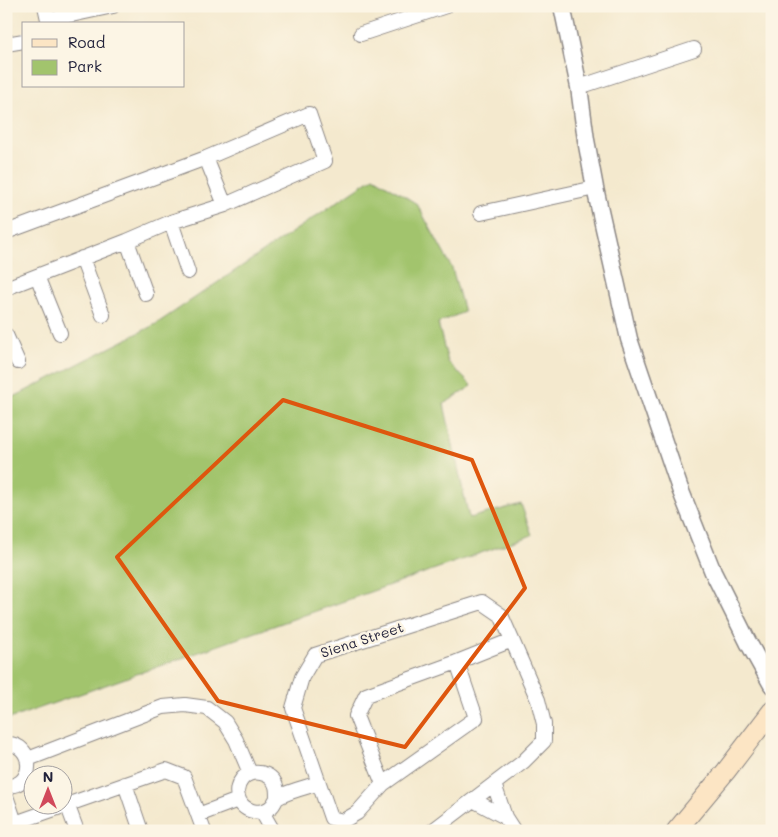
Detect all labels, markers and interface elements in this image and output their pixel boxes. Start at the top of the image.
legend [22,22,185,88]
text: Road [68,32,105,52]
text: Park [68,56,102,76]
street label: Siena Street [318,617,406,662]
north arrow [22,764,72,814]
text: N [43,767,53,786]

